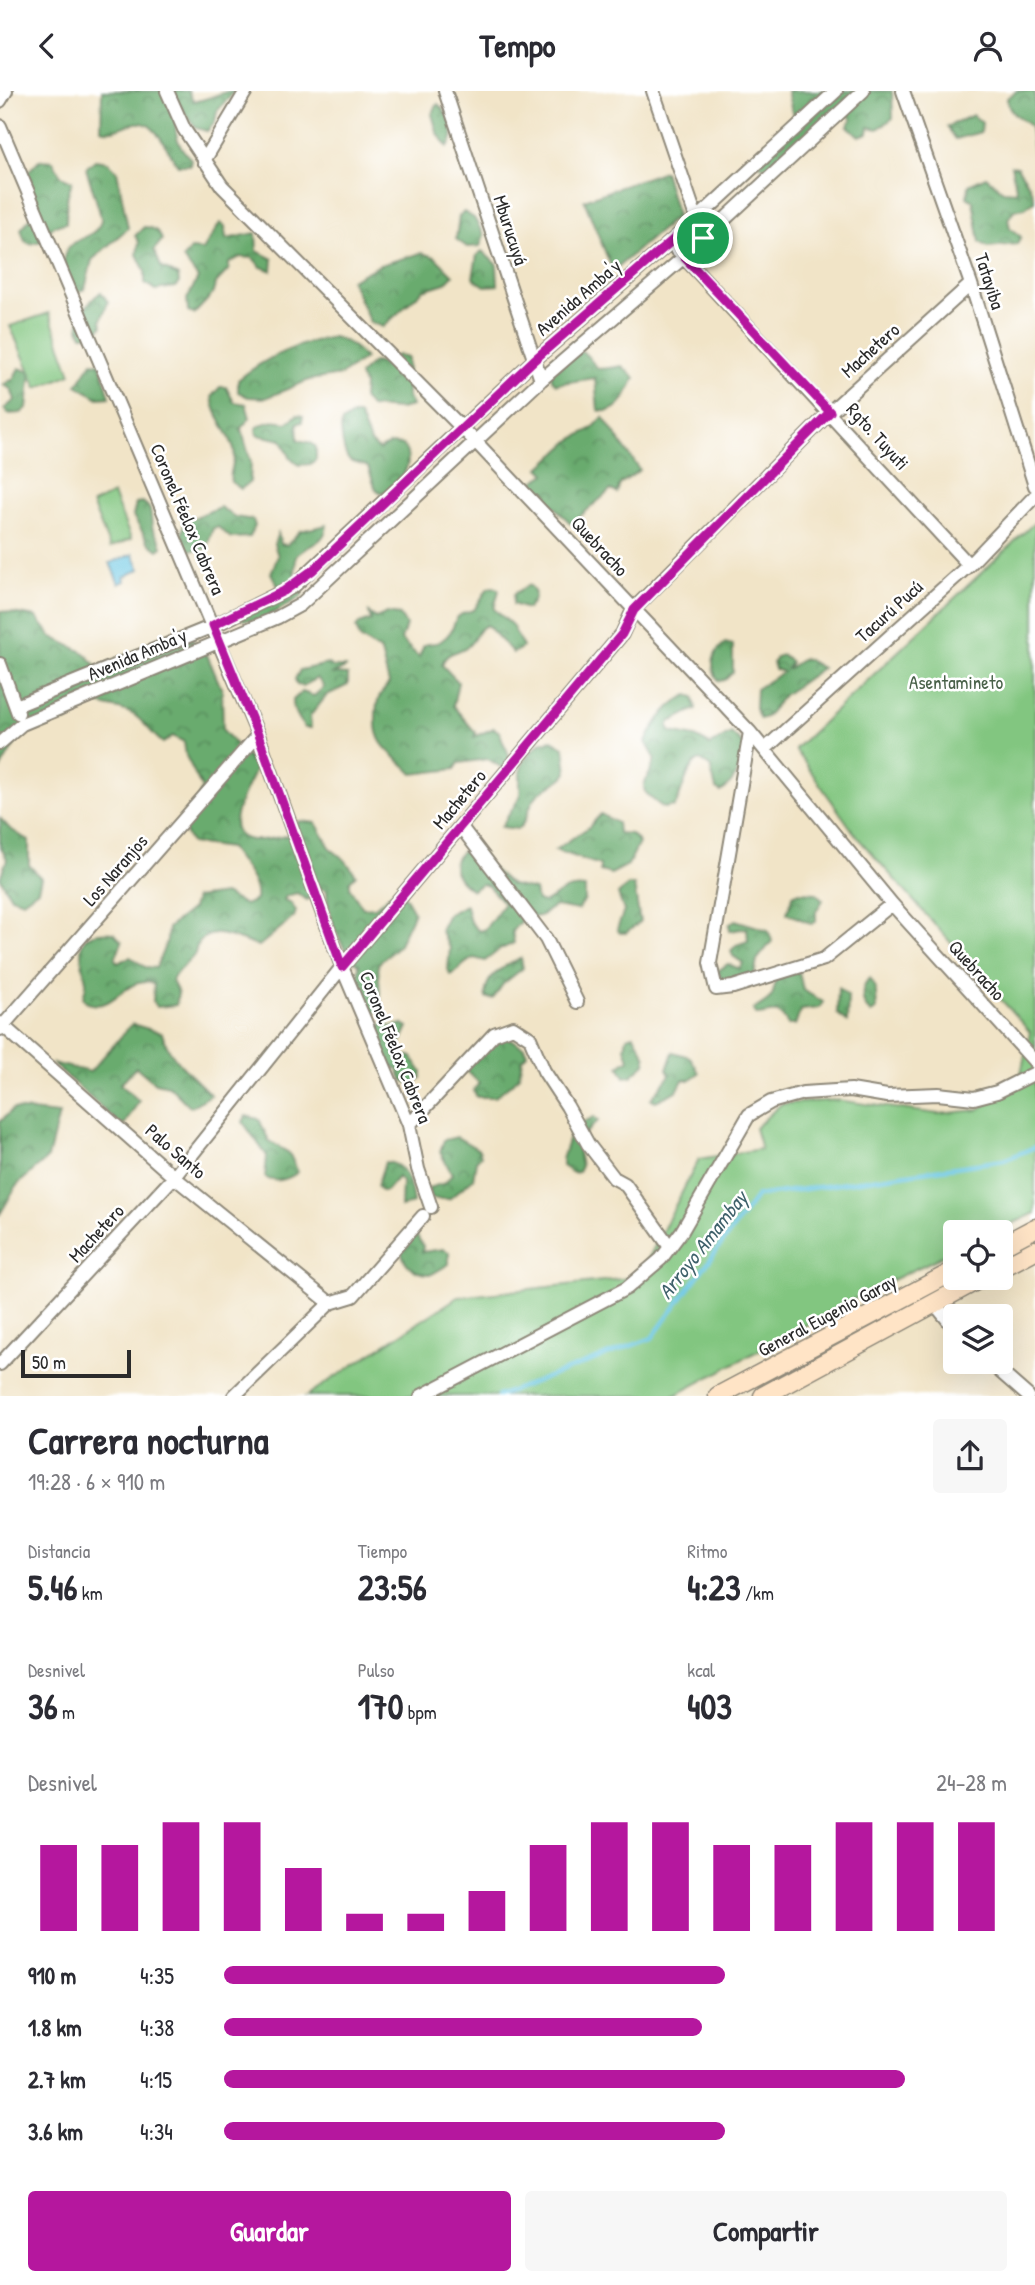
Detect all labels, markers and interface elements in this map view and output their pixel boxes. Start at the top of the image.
text: Tempo [479,24,556,67]
icon: back [28,27,66,65]
icon: person [969,27,1007,65]
street label: Mburucuyá [487,192,535,269]
pin [673,208,733,268]
icon: arrive [684,219,722,257]
street label: Tatayiba [969,249,1011,313]
street label: Avenida Amba'y [530,253,626,341]
street label: Machetero [835,316,905,383]
street label: Rgto. Tuyuti [841,397,915,475]
street label: Coronel Féelox Cabrera [144,439,232,599]
street label: Quebracho [566,510,635,582]
street label: Tacurú Pucú [850,574,929,648]
street label: Avenida Amba'y [84,621,190,687]
park label: Asentamineto [909,669,1003,695]
street label: Machetero [426,763,492,834]
street label: Los Naranjos [77,829,153,911]
street label: Quebracho [943,934,1011,1006]
street label: Coronel Féelox Cabrera [354,967,439,1127]
street label: Palo Santo [140,1117,212,1185]
water label: Arroyo Amambay [651,1183,755,1305]
street label: Machetero [62,1198,130,1268]
map controls [943,1220,1013,1374]
button: locate [943,1220,1013,1290]
street label: General Eugenio Garay [753,1268,901,1362]
button: layers [943,1304,1013,1374]
scale bar [21,1347,131,1379]
text: 50 m [32,1349,66,1375]
text: Carrera nocturna [28,1414,269,1466]
button: share [933,1419,1007,1493]
text: 19:28 · 6 × 910 m [28,1466,165,1497]
text: Distancia [28,1538,90,1564]
text: Tiempo [358,1538,407,1564]
text: Ritmo [687,1538,727,1564]
text: 5.46 [28,1564,77,1611]
text: 23:56 [358,1564,427,1611]
text: 4:23 [687,1564,741,1611]
text: km [77,1580,103,1606]
text: /km [741,1580,774,1606]
text: Desnivel [28,1657,85,1683]
text: Pulso [358,1657,394,1683]
text: kcal [687,1657,715,1683]
text: 36 [28,1683,58,1730]
text: 170 [358,1683,403,1730]
text: 403 [687,1683,732,1730]
text: m [58,1699,75,1725]
text: bpm [403,1699,437,1725]
text: Desnivel [28,1767,97,1798]
text: 24–28 m [936,1767,1007,1798]
text: 910 m [28,1960,76,1991]
text: 4:35 [140,1960,174,1991]
text: 1.8 km [28,2012,82,2043]
text: 4:38 [140,2012,174,2043]
text: 2.7 km [28,2064,86,2095]
text: 4:15 [140,2064,172,2095]
text: 3.6 km [28,2116,83,2147]
text: 4:34 [140,2116,173,2147]
button: Guardar [28,2191,511,2271]
button: Compartir [525,2191,1007,2271]

